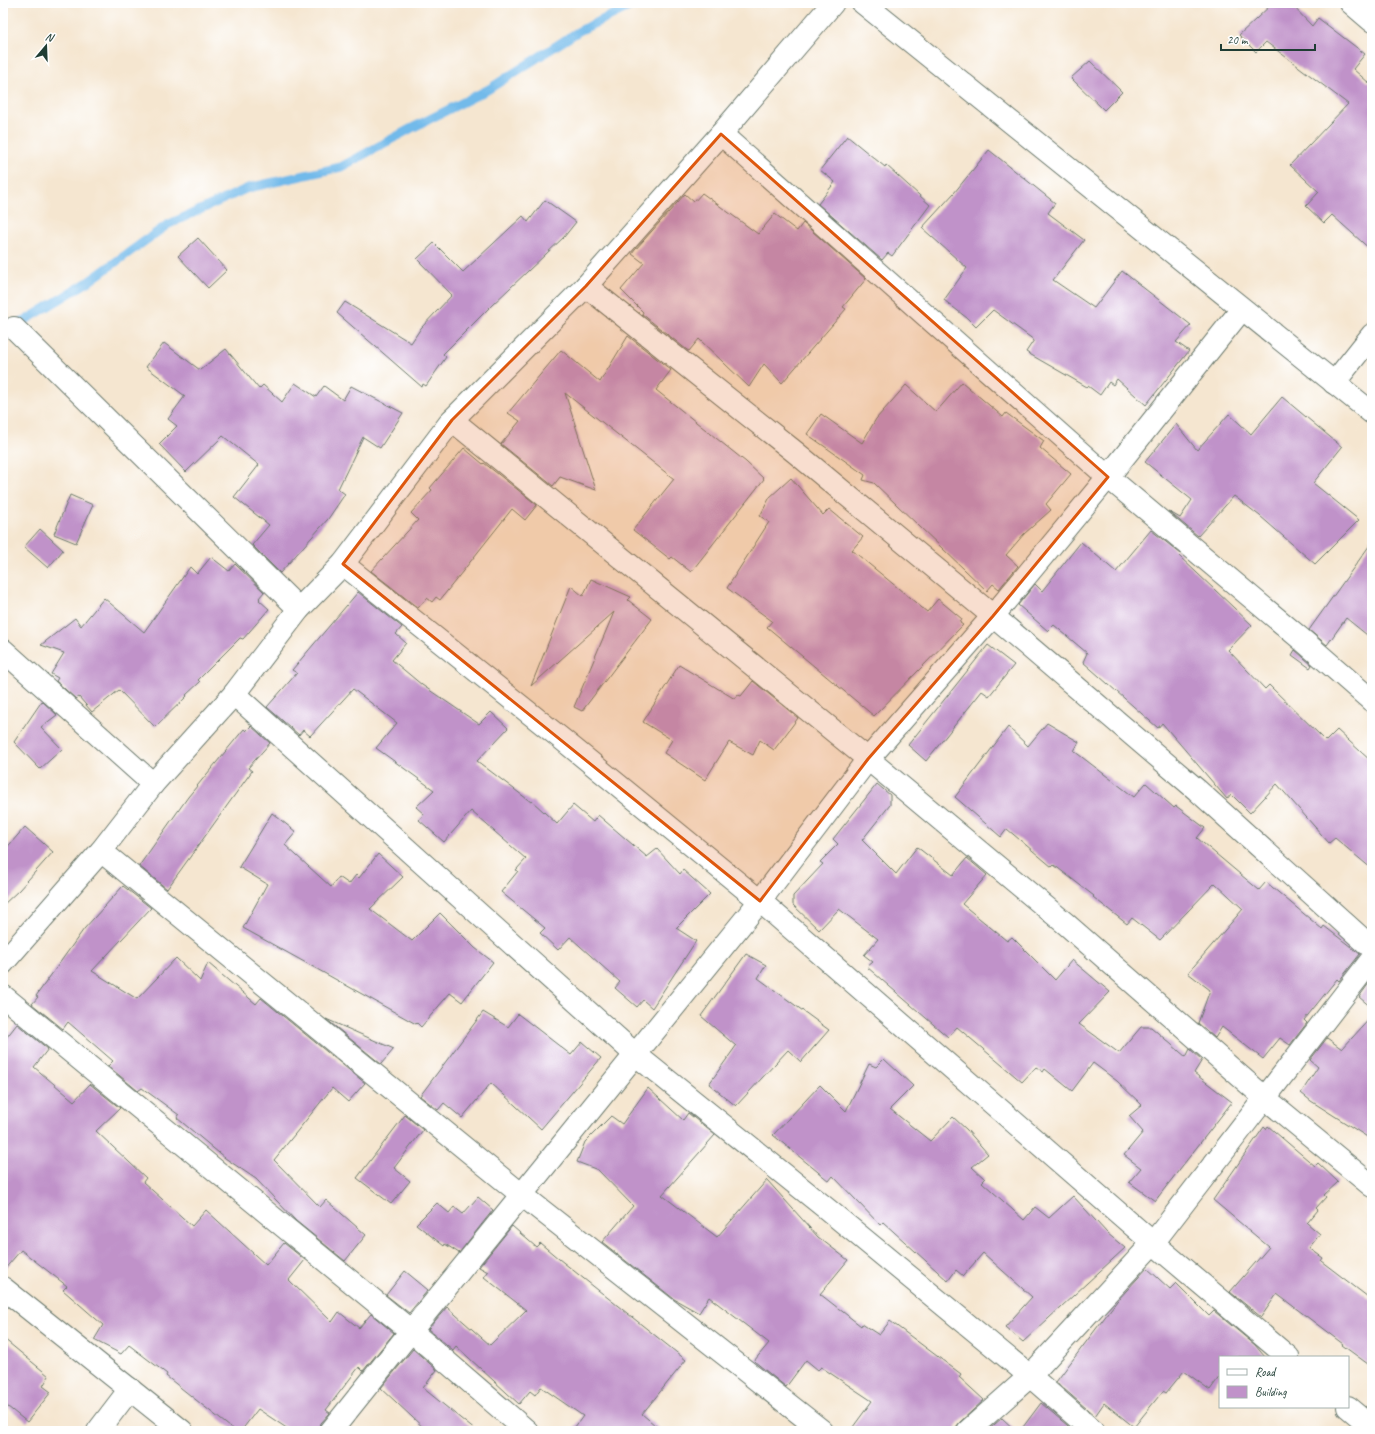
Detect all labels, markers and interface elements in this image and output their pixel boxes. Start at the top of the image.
north arrow [26,26,66,66]
scale bar [1221,26,1315,52]
text: N [44,29,57,45]
text: 20 m [1227,32,1249,48]
legend [1219,1356,1349,1408]
text: Road [1255,1364,1277,1380]
text: Building [1255,1384,1287,1400]

